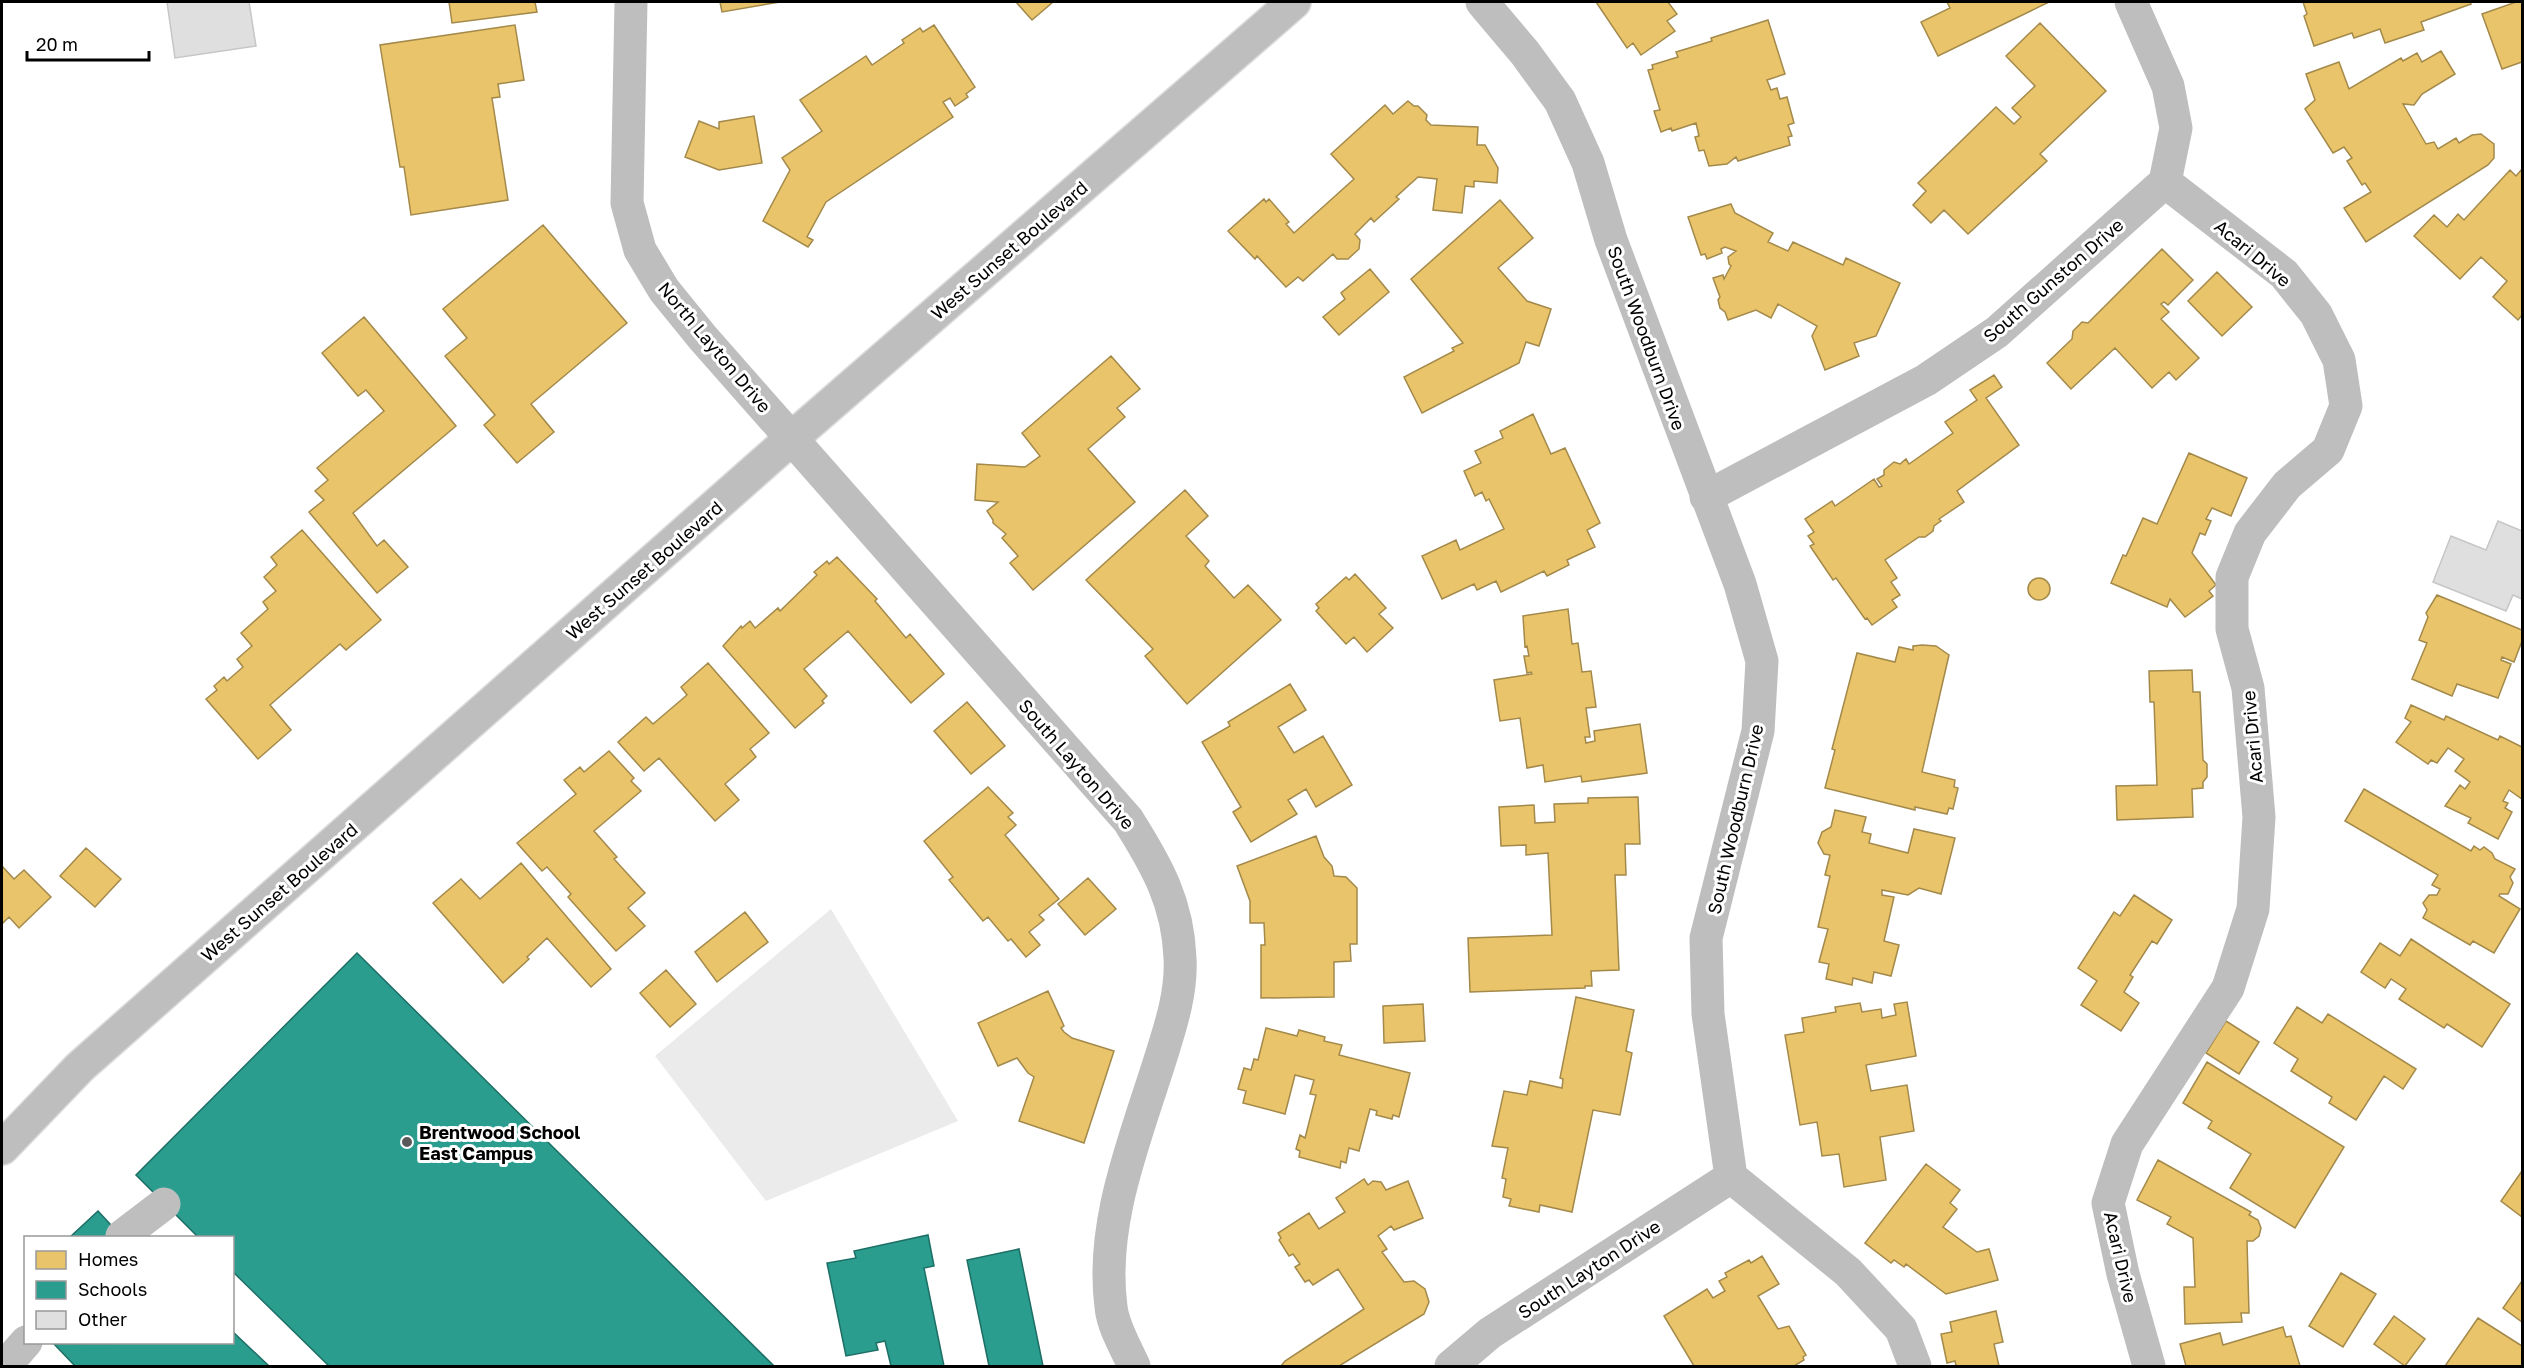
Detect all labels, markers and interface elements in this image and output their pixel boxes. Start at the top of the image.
scale bar [27,24,148,62]
text: 20 m [36,33,78,55]
street label: West Sunset Boulevard [926,176,1092,324]
street label: South Gunston Drive [1978,213,2128,347]
street label: Acari Drive [2210,215,2296,291]
street label: South Woodburn Drive [1603,243,1691,433]
street label: North Layton Drive [654,277,776,417]
street label: West Sunset Boulevard [561,496,727,644]
street label: Acari Drive [2237,690,2267,784]
street label: South Layton Drive [1015,695,1139,833]
street label: South Woodburn Drive [1702,722,1768,916]
street label: West Sunset Boulevard [196,818,362,966]
place label: Brentwood School East Campus [419,1121,580,1164]
marker: Brentwood School East Campus [400,1135,414,1149]
street label: Acari Drive [2100,1209,2142,1305]
street label: South Layton Drive [1514,1215,1664,1323]
legend [24,1236,234,1344]
text: Homes [78,1248,138,1270]
text: Schools [78,1278,147,1300]
text: Other [78,1308,127,1330]

